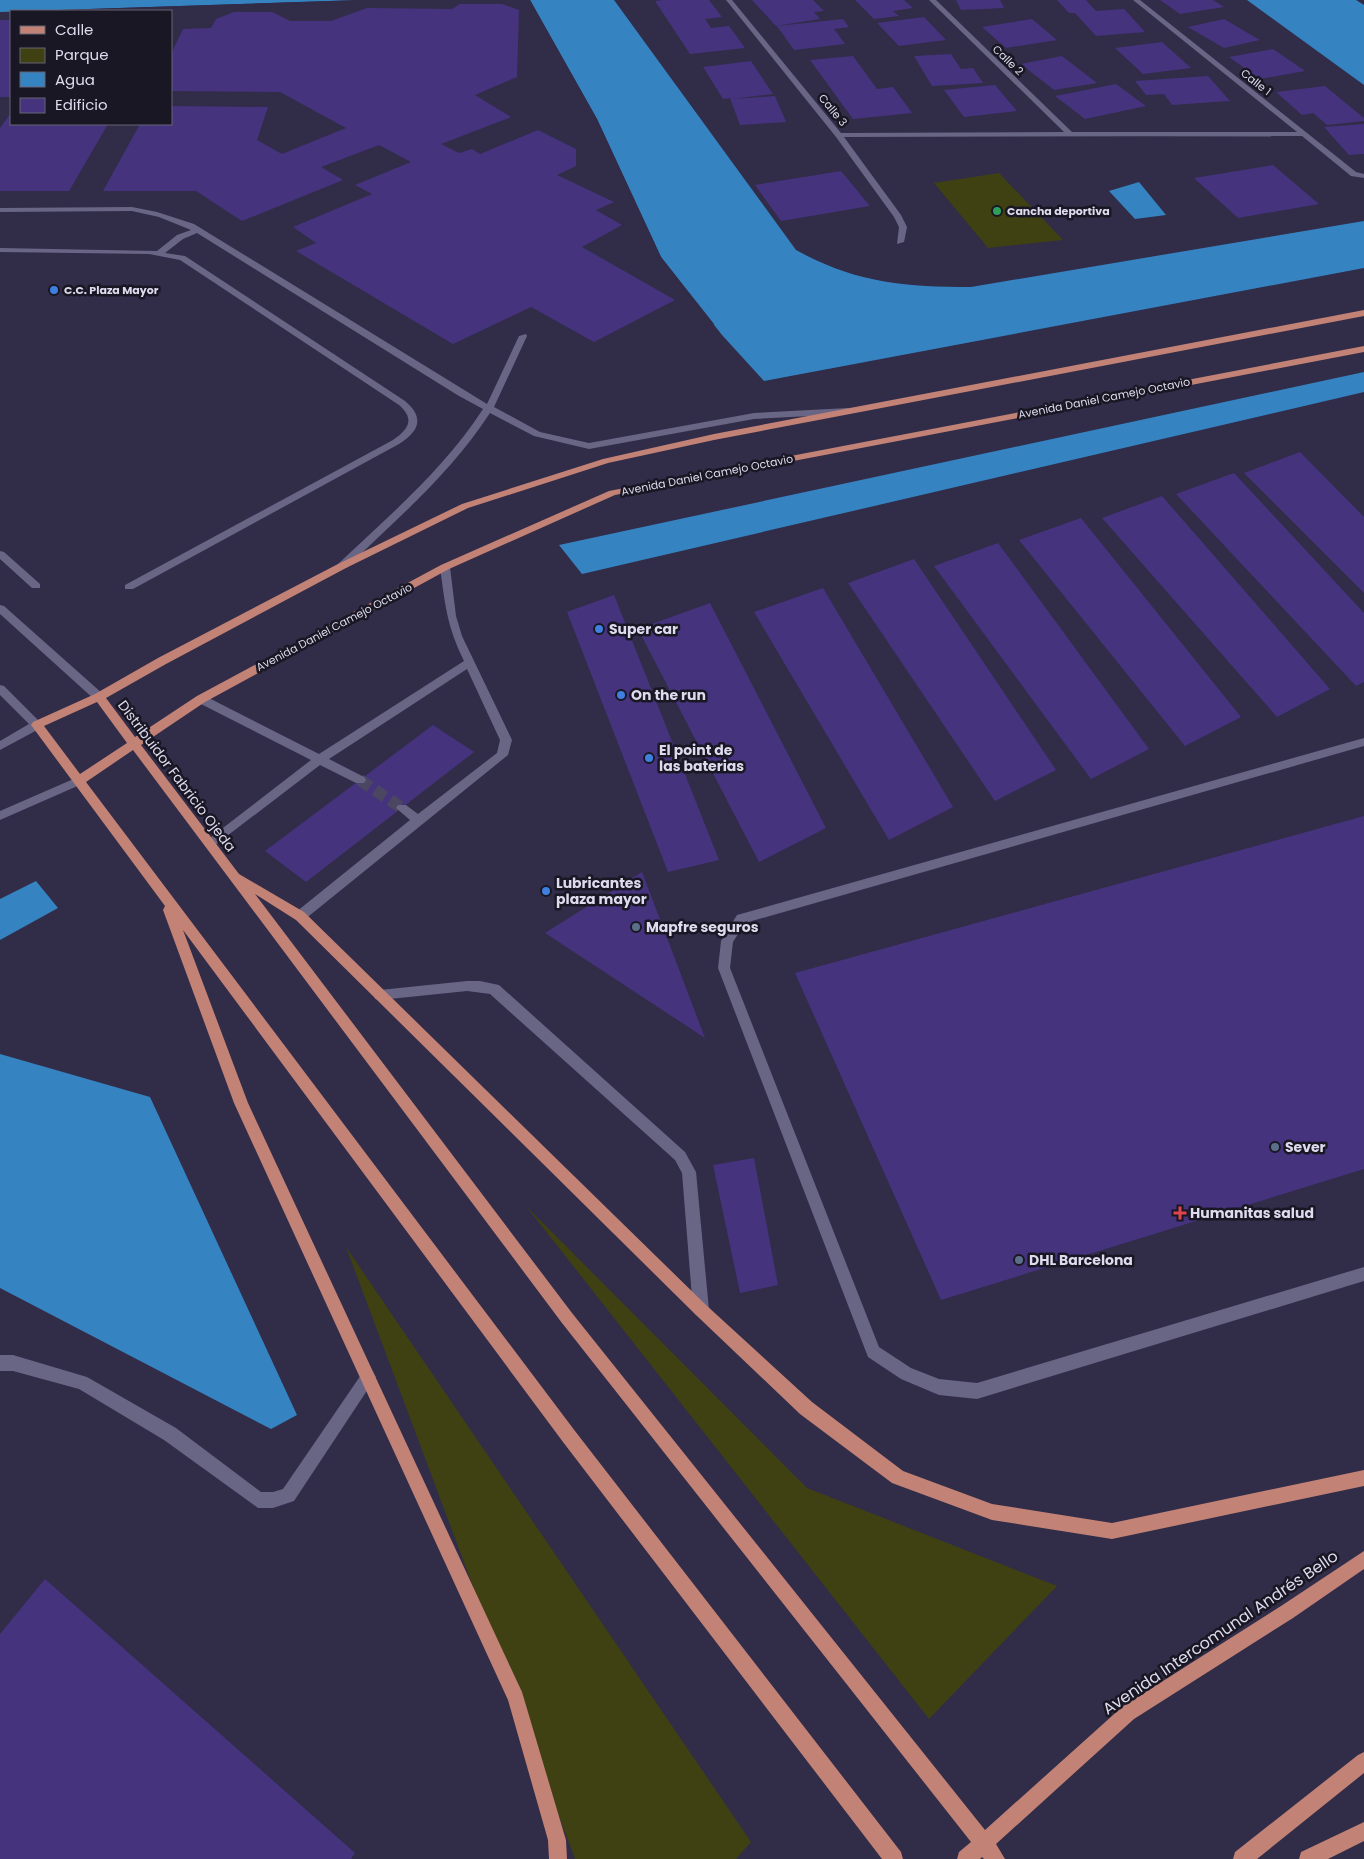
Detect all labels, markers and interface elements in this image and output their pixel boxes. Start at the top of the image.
legend [10,10,172,125]
text: Calle [55,19,93,40]
street label: Calle 2 [989,41,1027,79]
text: Parque [55,44,108,65]
street label: Calle 1 [1237,65,1275,99]
text: Agua [55,69,95,90]
street label: Calle 3 [815,90,851,130]
text: Edificio [55,94,108,115]
place label: Cancha deportiva [1007,203,1110,219]
marker: Cancha deportiva [991,205,1003,217]
place label: C.C. Plaza Mayor [64,282,159,298]
marker: C.C. Plaza Mayor [48,284,60,296]
street label: Avenida Daniel Camejo Octavio [1017,373,1191,423]
street label: Avenida Daniel Camejo Octavio [620,450,794,500]
street label: Avenida Daniel Camejo Octavio [253,579,415,675]
place label: Super car [609,619,678,639]
marker: Super car [593,623,605,635]
place label: On the run [631,685,706,705]
marker: On the run [615,689,627,701]
street label: Distribuidor Fabricio Ojeda [113,696,241,856]
place label: El point de las baterias [659,740,744,776]
marker: El point de las baterias [643,752,655,764]
place label: Lubricantes plaza mayor [556,873,647,909]
marker: Lubricantes plaza mayor [540,885,552,897]
place label: Mapfre seguros [646,917,759,937]
marker: Mapfre seguros [630,921,642,933]
place label: Sever [1285,1137,1326,1157]
marker: Sever [1269,1141,1281,1153]
place label: Humanitas salud [1190,1203,1314,1223]
marker: Humanitas salud [1174,1207,1186,1219]
place label: DHL Barcelona [1029,1250,1133,1270]
marker: DHL Barcelona [1013,1254,1025,1266]
street label: Avenida Intercomunal Andrés Bello [1098,1545,1343,1720]

